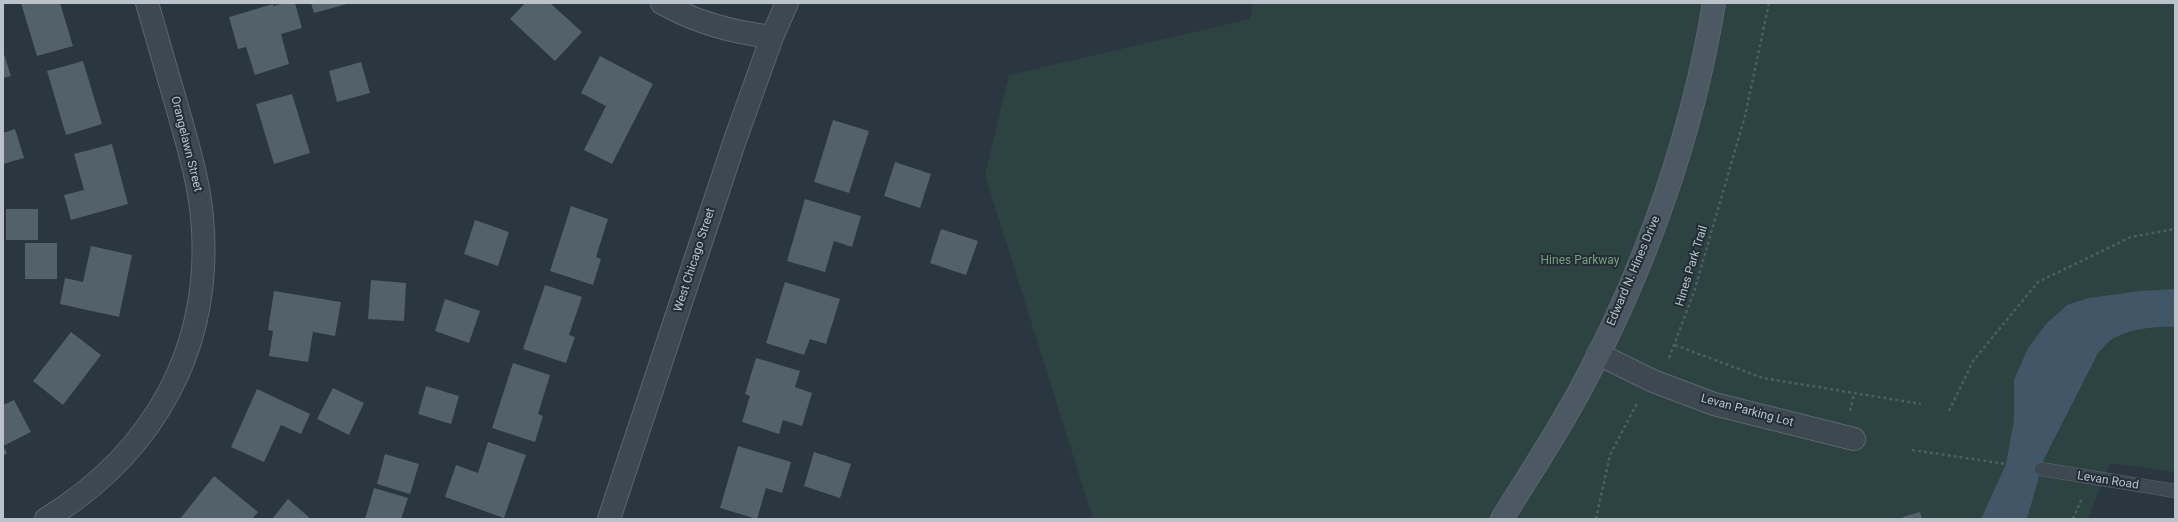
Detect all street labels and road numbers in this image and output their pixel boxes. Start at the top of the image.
street label: Orangelawn Street [167,95,205,193]
street label: West Chicago Street [671,206,719,314]
street label: Edward N. Hines Drive [1604,214,1664,328]
street label: Hines Park Trail [1673,224,1711,308]
street label: Levan Parking Lot [1699,392,1795,430]
street label: Levan Road [2076,469,2140,493]

